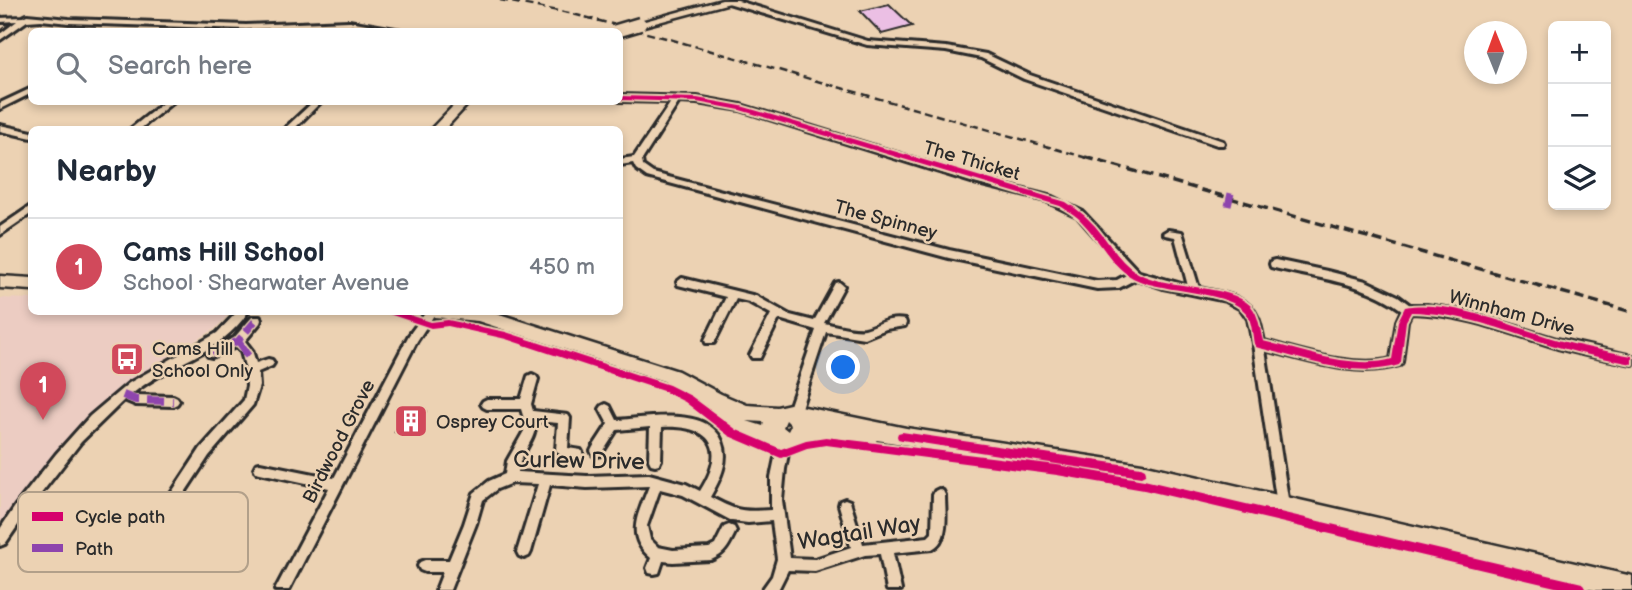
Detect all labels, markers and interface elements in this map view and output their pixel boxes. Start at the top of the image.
north arrow [1464,21,1527,84]
map controls [1548,21,1611,210]
button: + [1548,21,1611,84]
search box [28,28,623,105]
icon: search [52,48,90,86]
text: Search here [108,51,252,82]
button: − [1548,84,1611,147]
street label: The Thicket [921,137,1023,186]
button: layers [1548,147,1611,210]
text: Nearby [56,154,156,190]
street label: The Spinney [832,196,940,245]
text: Cams Hill School [123,238,324,269]
text: 1 [74,253,84,281]
text: 450 m [529,253,595,281]
text: School · Shearwater Avenue [123,269,409,297]
street label: Winnham Drive [1446,286,1577,341]
place label: Cams Hill School Only [152,338,253,383]
bus stop icon: Cams Hill School Only [108,340,146,378]
your location [826,350,860,384]
pin: 1 [20,362,66,420]
street label: Birdwood Grove [298,376,380,507]
building icon: Osprey Court [392,402,430,440]
place label: Osprey Court [436,411,549,434]
street label: Curlew Drive [513,446,645,476]
legend [18,492,248,572]
text: Cycle path [75,506,165,529]
street label: Wagtail Way [796,509,923,557]
text: Path [75,538,113,561]

